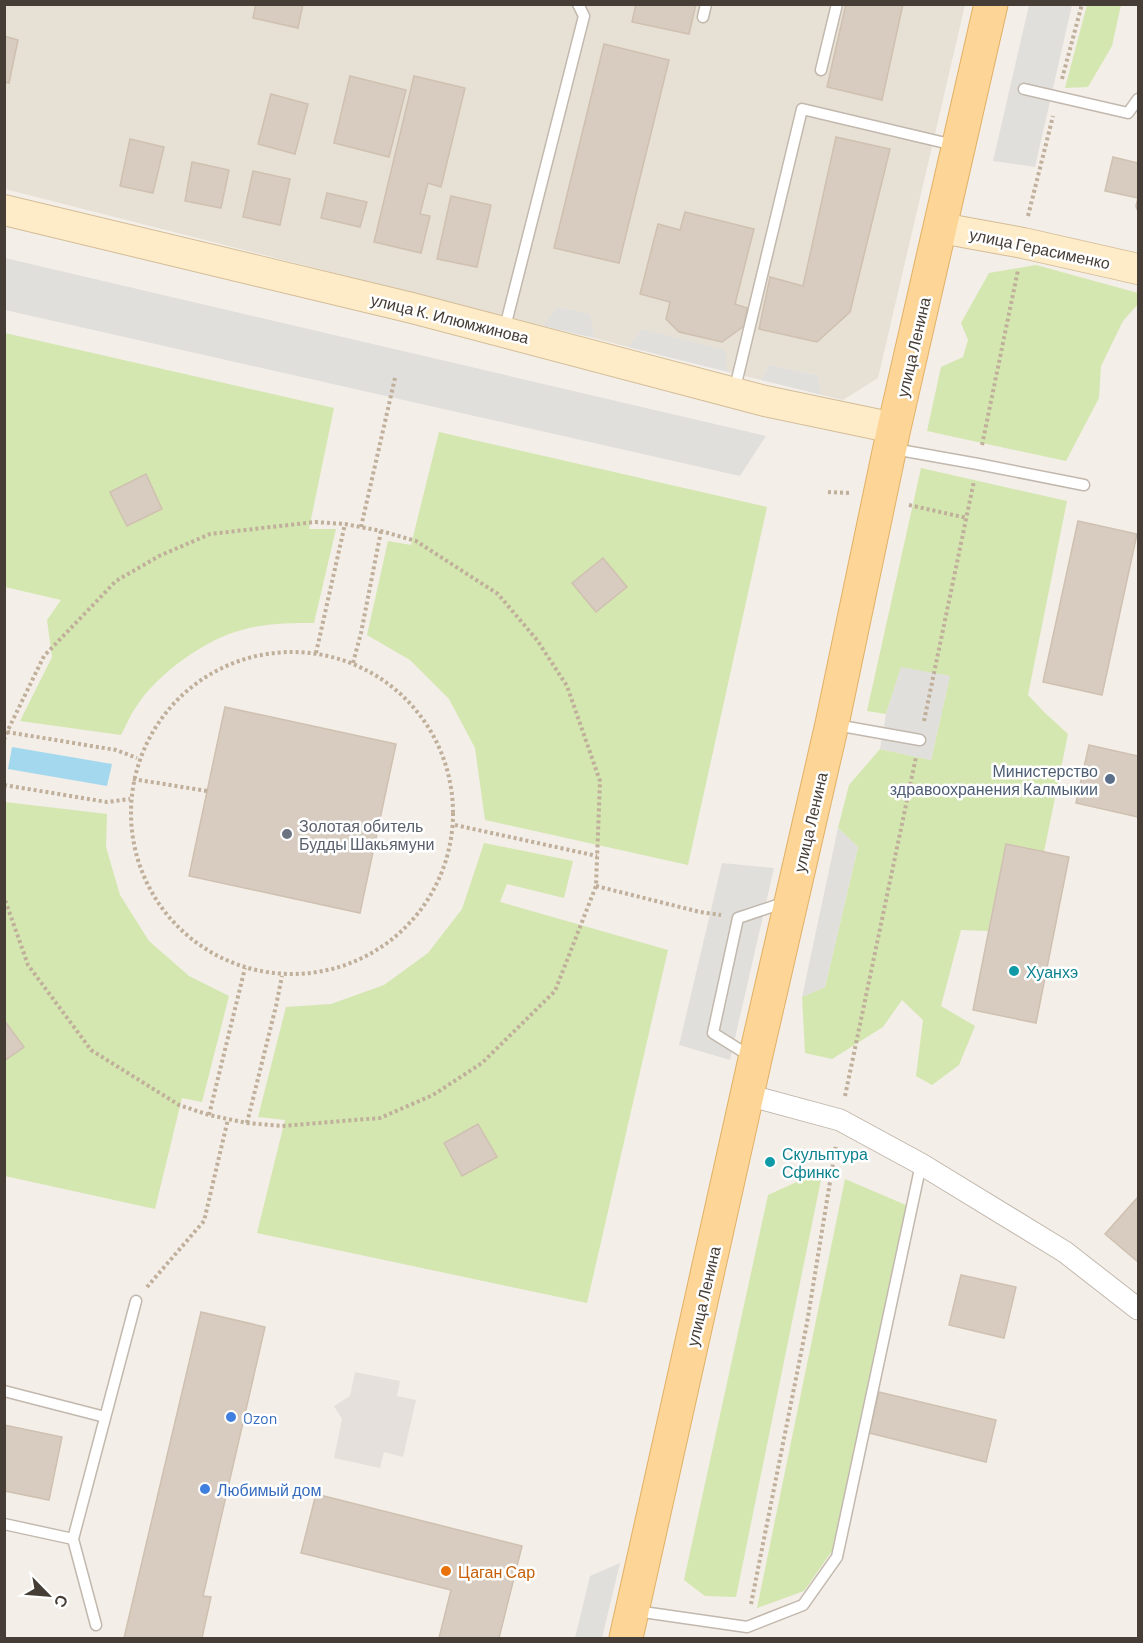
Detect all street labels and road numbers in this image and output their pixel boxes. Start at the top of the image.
street label: улица Герасименко [968,224,1112,272]
street label: улица К. Илюмжинова [369,289,531,347]
street label: улица Ленина [892,295,934,399]
street label: улица Ленина [789,770,831,874]
street label: улица Ленина [682,1244,724,1348]

